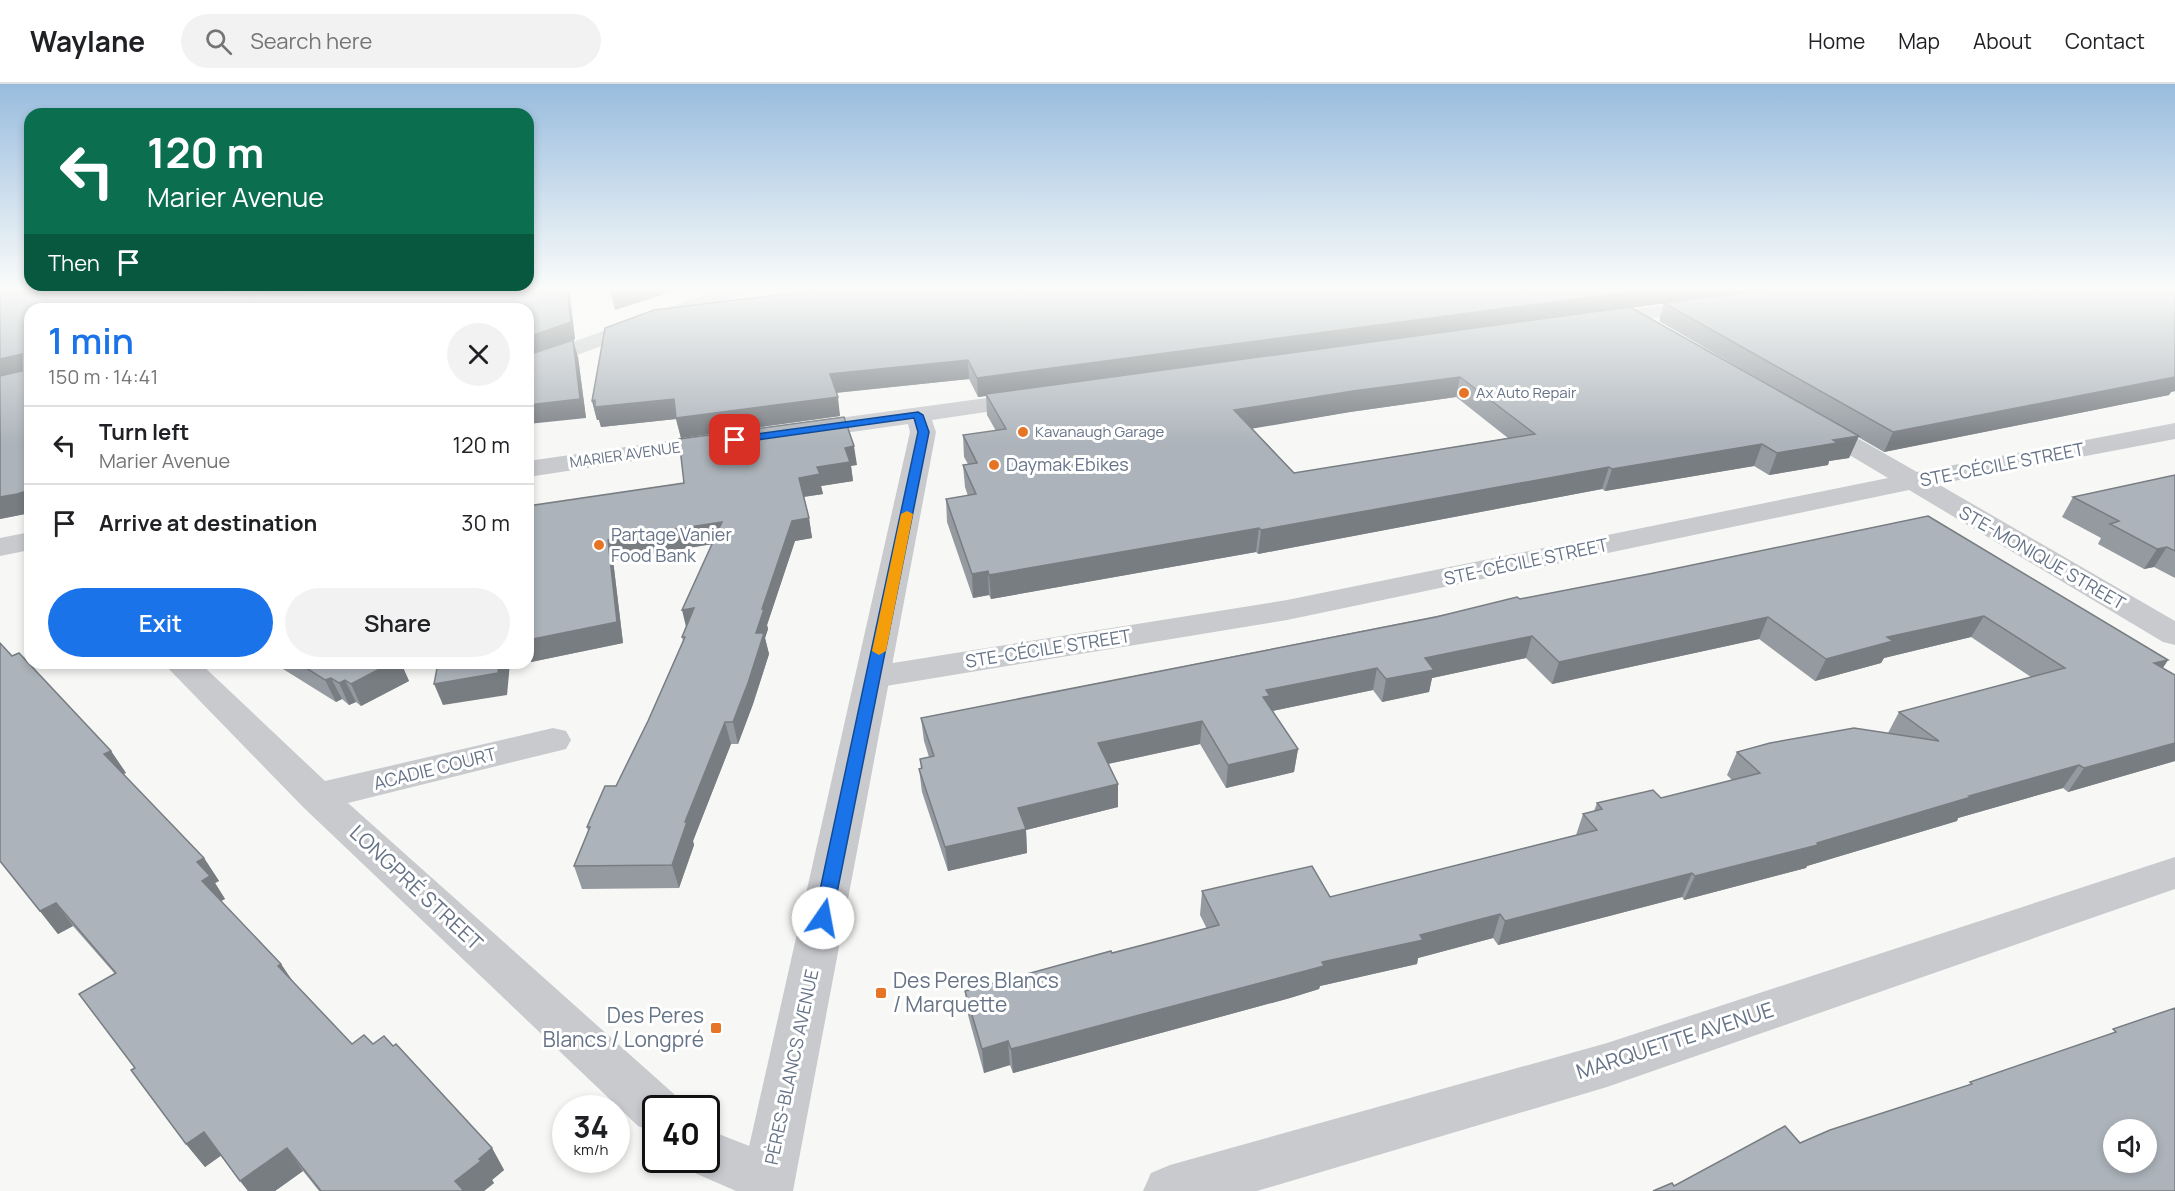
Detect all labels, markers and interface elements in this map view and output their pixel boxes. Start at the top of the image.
search box [181,14,601,68]
text: Waylane [30,22,145,60]
icon: search [202,25,235,58]
text: Search here [250,26,372,56]
text: Home [1808,27,1865,55]
text: Map [1898,27,1940,55]
text: About [1973,27,2032,55]
text: Contact [2065,27,2145,55]
text: 120 m [147,123,264,181]
icon: left [48,132,126,210]
text: Marier Avenue [147,178,324,215]
icon: arrive [112,246,145,279]
text: Then [48,248,100,278]
text: 1 min [48,316,134,365]
button: close [447,323,510,386]
text: 150 m · 14:41 [48,363,158,390]
place label: Ax Auto Repair [1476,382,1577,403]
marker: Ax Auto Repair [1457,386,1471,400]
pin [709,414,760,465]
text: Turn left [99,417,189,447]
place label: Kavanaugh Garage [1035,421,1165,442]
icon: arrive [718,423,751,456]
marker: Kavanaugh Garage [1016,425,1030,439]
icon: left [48,429,81,462]
text: 120 m [452,430,510,460]
street label: MARIER AVENUE [568,436,682,473]
street label: STE-CÉCILE STREET [1918,436,2086,492]
text: Marier Avenue [99,447,230,474]
place label: Daymak Ebikes [1006,452,1129,476]
marker: Daymak Ebikes [987,458,1001,472]
street label: STE-MONIQUE STREET [1955,500,2130,615]
icon: arrive [48,507,81,540]
text: Arrive at destination [99,508,317,538]
text: 30 m [461,508,510,538]
place label: Partage Vanier Food Bank [611,522,732,567]
street label: STE-CÉCILE STREET [1442,532,1610,590]
marker: Partage Vanier Food Bank [592,538,606,552]
button: Exit [48,588,273,657]
button: Share [285,588,510,657]
street label: STE-CÉCILE STREET [964,623,1132,673]
street label: ACADIE COURT [371,741,499,795]
street label: LONGPRÉ STREET [344,818,489,956]
position arrow [791,886,855,950]
place label: Des Peres Blancs / Marquette [893,966,1059,1018]
street label: PÈRES-BLANCS AVENUE [759,967,823,1167]
marker: Des Peres Blancs / Marquette [874,986,888,1000]
street label: MARQUETTE AVENUE [1572,995,1777,1085]
place label: Des Peres Blancs / Longpré [543,1001,704,1053]
marker: Des Peres Blancs / Longpré [709,1021,723,1035]
speed limit sign: 40 [642,1095,720,1173]
text: 34 [573,1106,609,1147]
map controls [2103,1119,2157,1173]
button: sound [2103,1119,2157,1173]
text: km/h [574,1139,608,1160]

